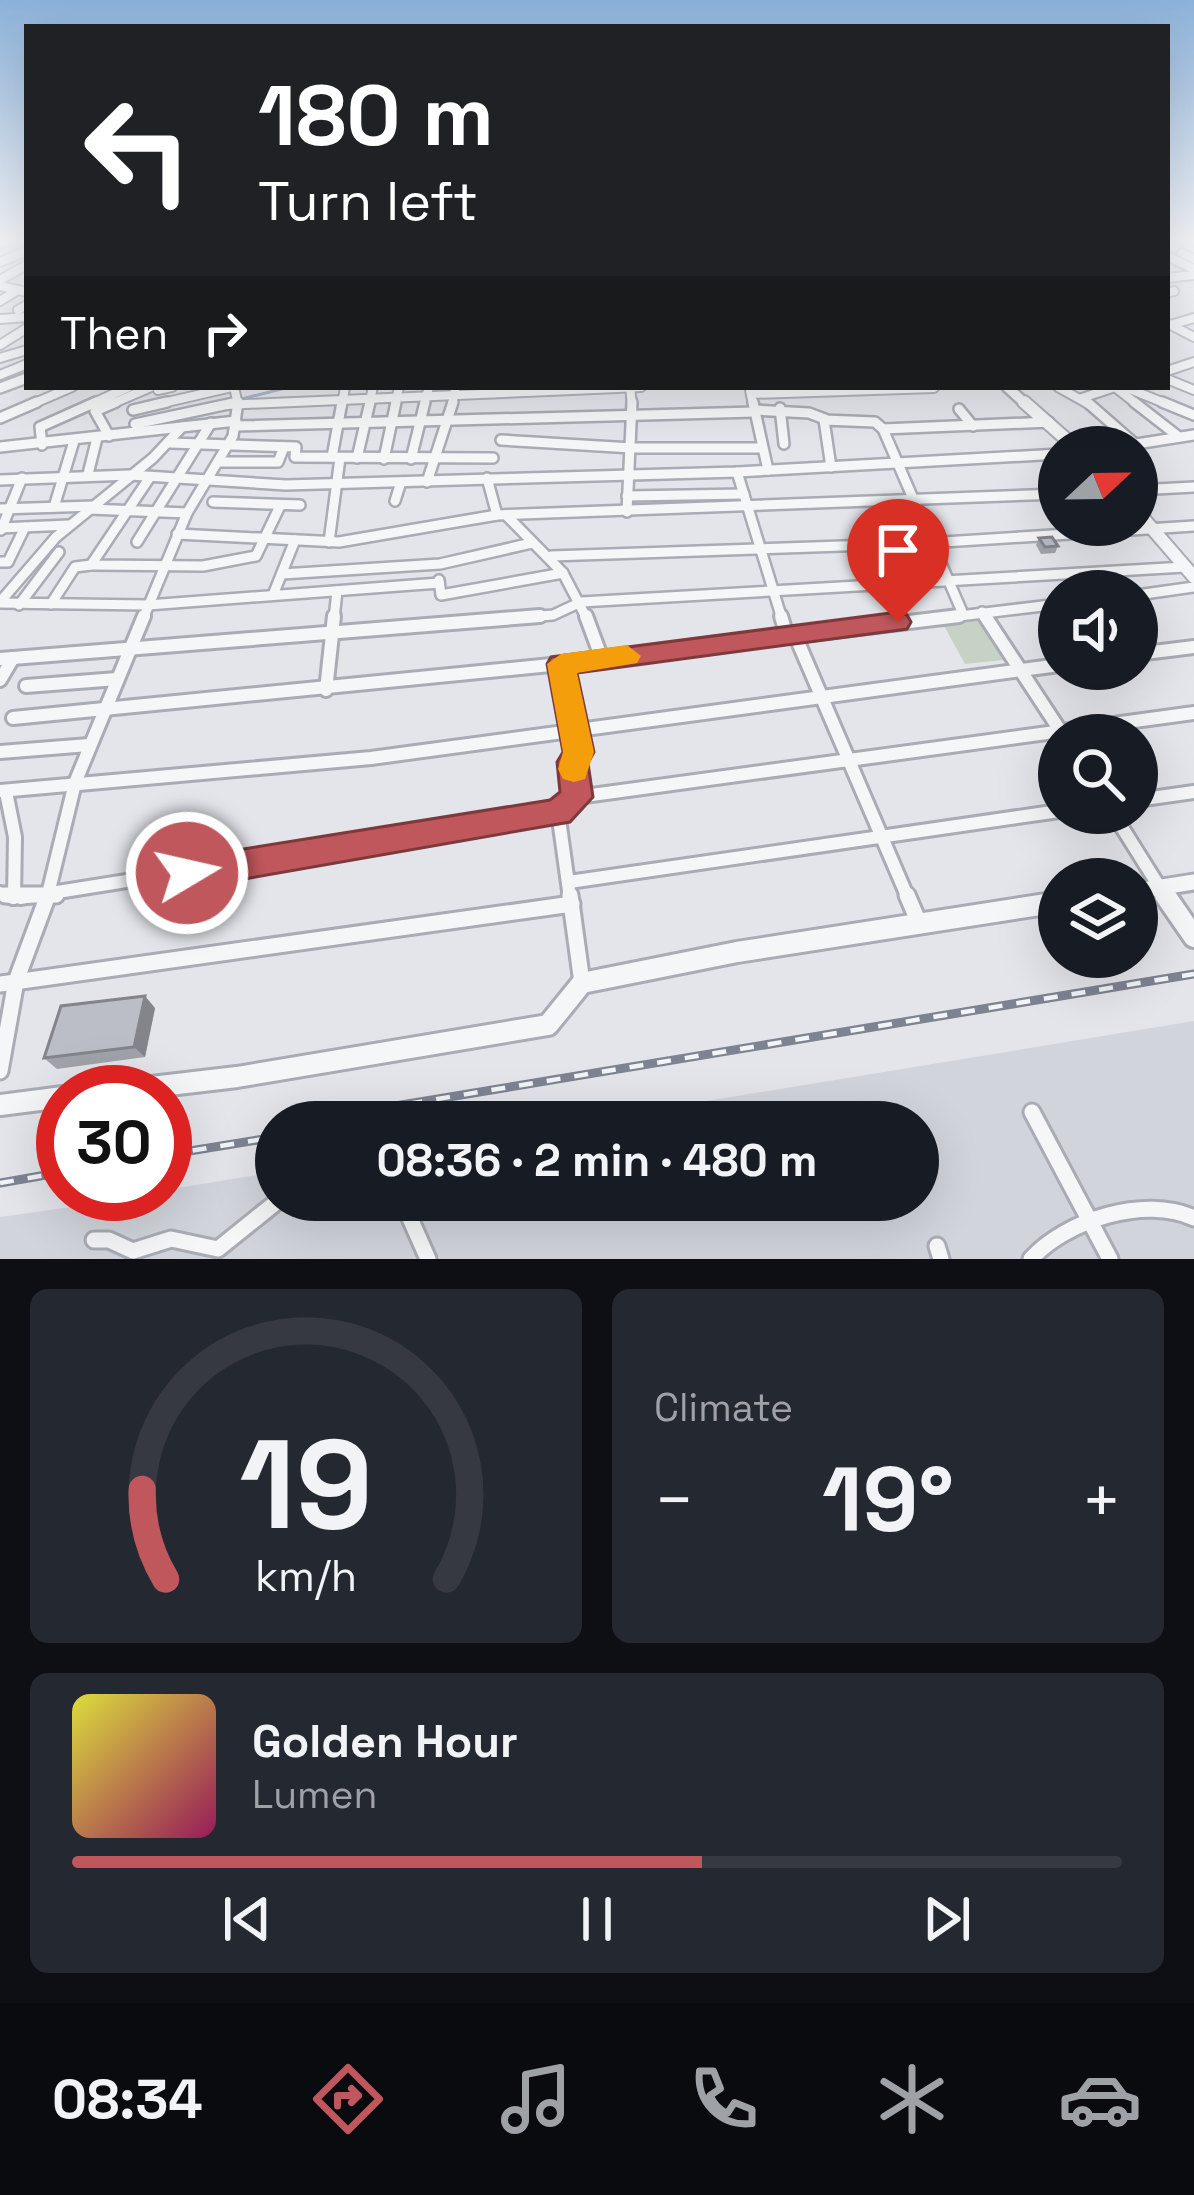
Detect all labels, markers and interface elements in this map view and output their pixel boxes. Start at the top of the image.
text: 180 m [258,62,494,170]
icon: left [60,72,216,228]
text: Turn left [258,167,478,236]
icon: right [192,300,258,366]
text: Then [60,305,168,362]
north arrow [1038,426,1158,546]
map controls [1038,426,1158,978]
pin [847,499,949,622]
icon: arrive [865,517,931,583]
button: sound [1038,570,1158,690]
button: search [1038,714,1158,834]
position arrow [124,810,250,936]
button: layers [1038,858,1158,978]
speed limit sign: 30 [36,1065,192,1221]
text: 08:36 · 2 min · 480 m [376,1132,818,1189]
text: Climate [654,1383,793,1432]
text: 19 [239,1405,373,1564]
text: 19° [822,1442,954,1557]
text: − [654,1458,695,1542]
text: + [1081,1458,1122,1542]
text: km/h [255,1549,357,1604]
text: Golden Hour [252,1713,518,1770]
text: Lumen [252,1770,378,1819]
icon: previous [214,1886,280,1952]
icon: pause [564,1886,630,1952]
icon: next [914,1886,980,1952]
icon: directions [306,2057,390,2141]
icon: music [494,2057,578,2141]
icon: phone [682,2057,766,2141]
icon: climate [870,2057,954,2141]
icon: car [1058,2057,1142,2141]
text: 08:34 [52,2065,203,2134]

